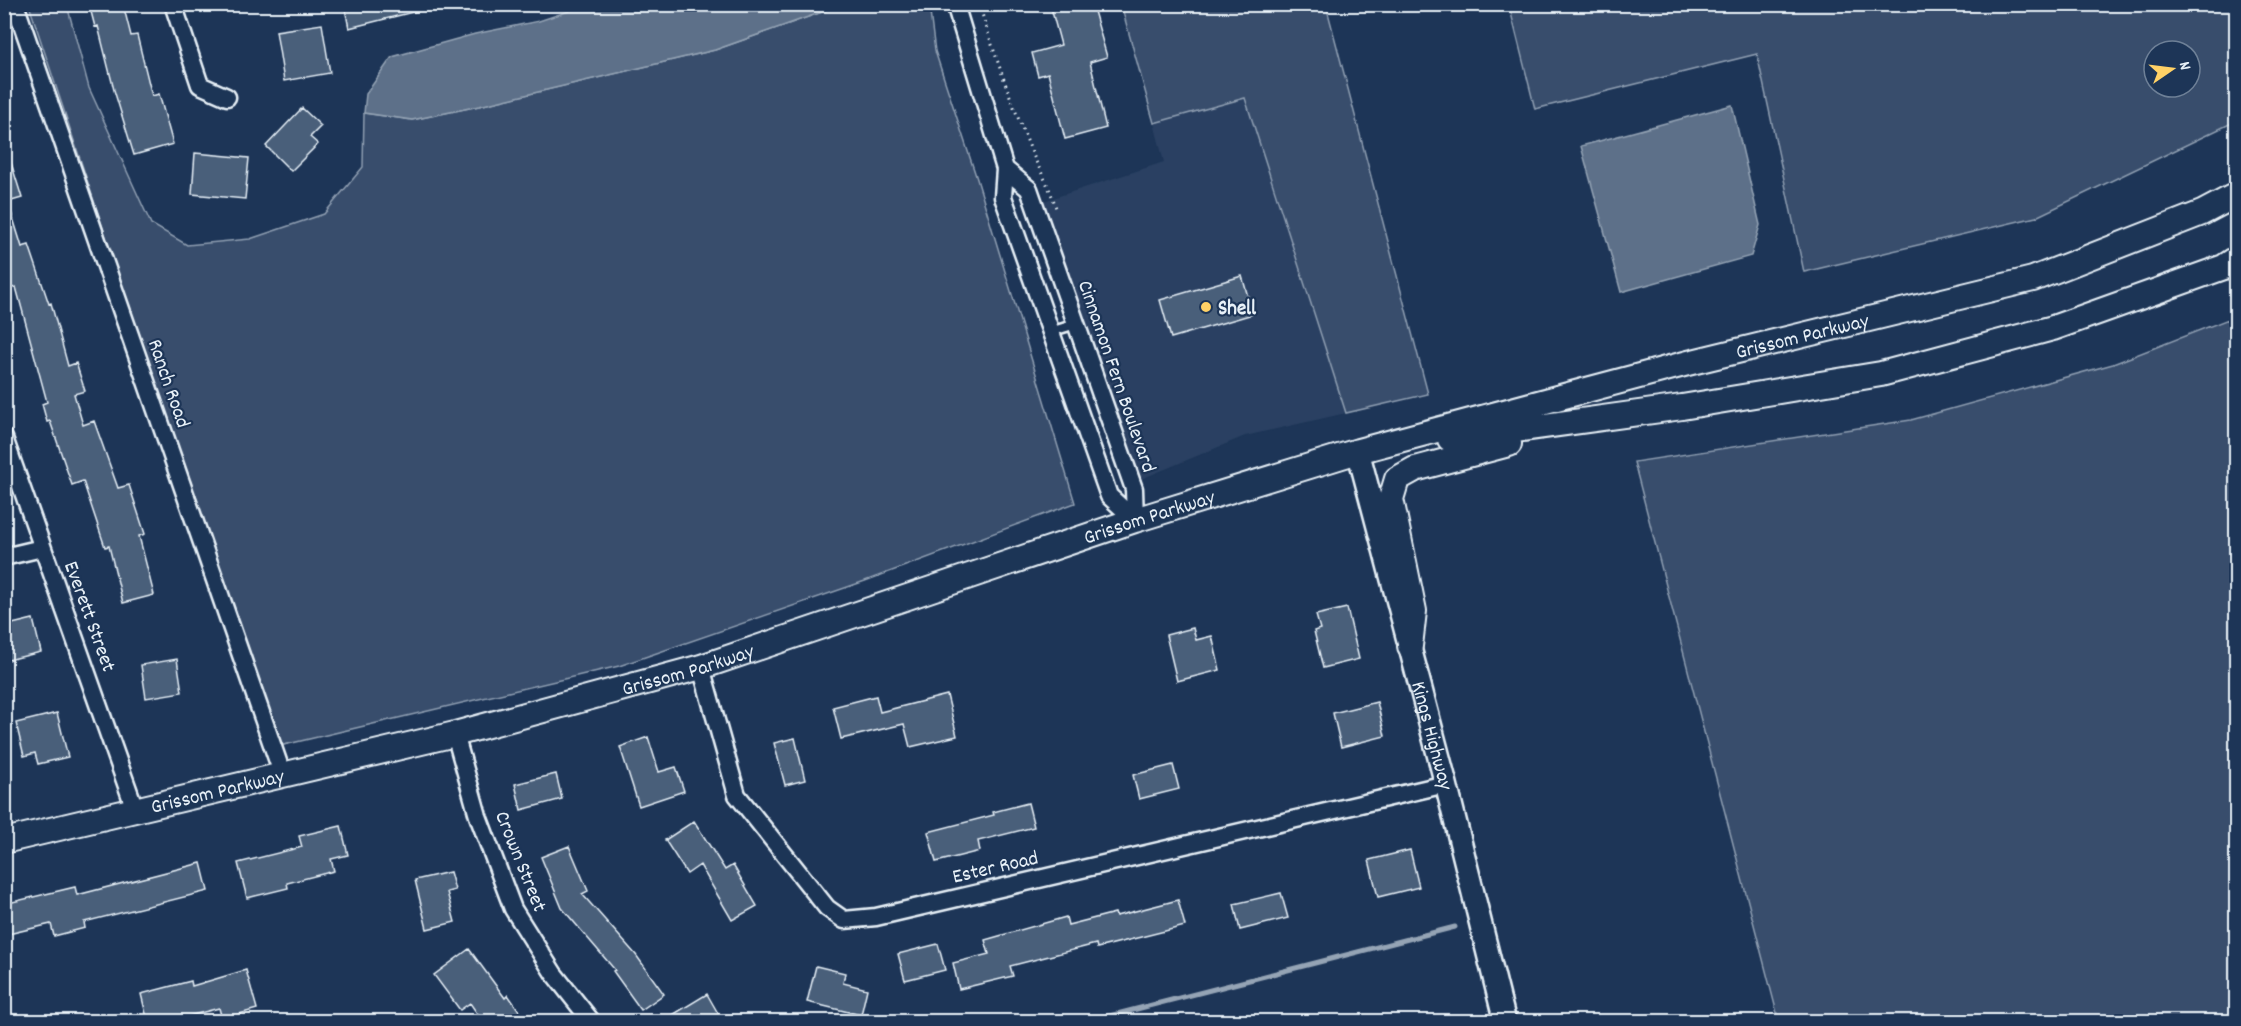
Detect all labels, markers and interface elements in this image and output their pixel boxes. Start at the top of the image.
north arrow [2142,39,2202,99]
text: N [2172,59,2196,73]
street label: Cinnamon Fern Boulevard [1068,277,1162,477]
place label: Shell [1218,295,1257,325]
marker: Shell [1199,300,1213,314]
street label: Grissom Parkway [1733,307,1873,369]
street label: Ranch Road [138,336,196,432]
street label: Grissom Parkway [1080,484,1220,554]
street label: Everett Street [54,557,122,677]
street label: Grissom Parkway [619,638,759,706]
street label: Kings Highway [1401,678,1459,794]
street label: Grissom Parkway [148,763,288,824]
street label: Crown Street [485,807,553,917]
street label: Ester Road [950,844,1042,893]

